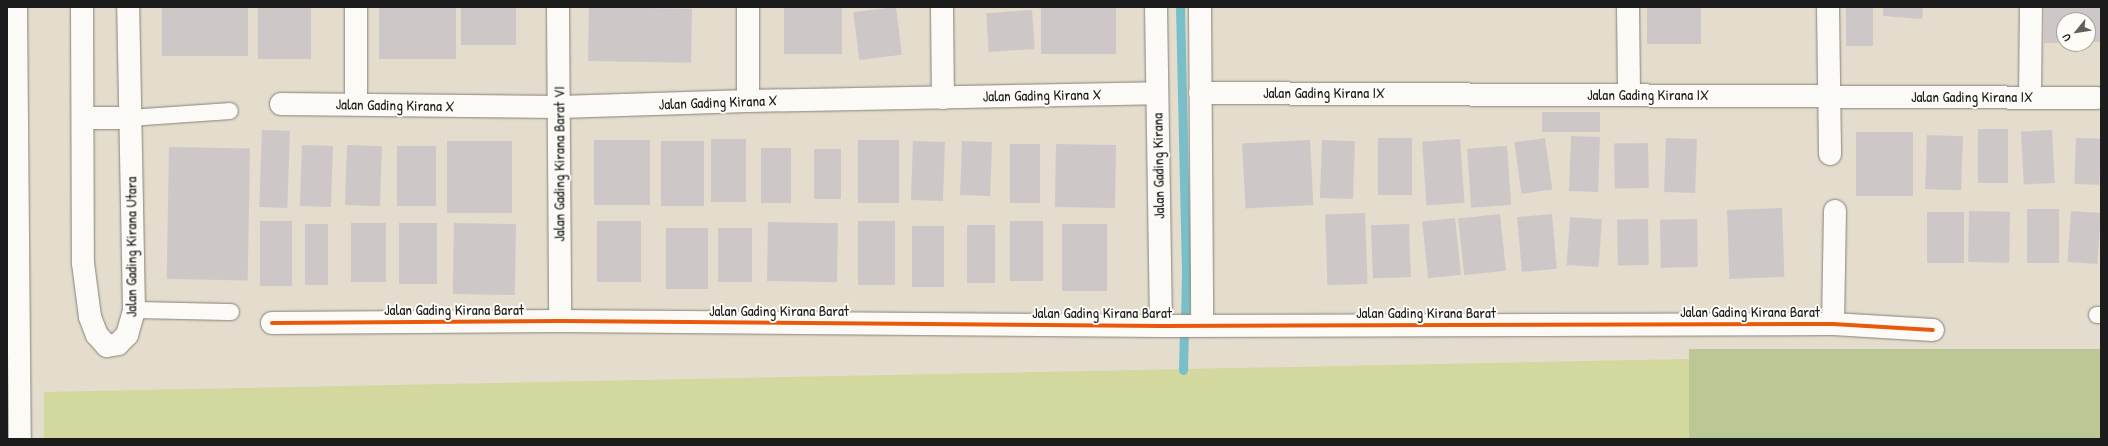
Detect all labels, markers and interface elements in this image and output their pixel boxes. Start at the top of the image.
north arrow [2056,12,2096,52]
text: U [2059,31,2074,44]
street label: Jalan Gading Kirana IX [1263,84,1385,102]
street label: Jalan Gading Kirana X [982,85,1102,105]
street label: Jalan Gading Kirana Barat VI [550,86,568,242]
street label: Jalan Gading Kirana IX [1587,86,1709,104]
street label: Jalan Gading Kirana IX [1911,88,2033,106]
street label: Jalan Gading Kirana X [658,91,778,113]
street label: Jalan Gading Kirana X [335,95,455,115]
street label: Jalan Gading Kirana [1148,113,1168,219]
street label: Jalan Gading Kirana Utara [122,177,140,317]
street label: Jalan Gading Kirana Barat [384,301,524,319]
street label: Jalan Gading Kirana Barat [709,302,849,320]
street label: Jalan Gading Kirana Barat [1680,303,1820,321]
street label: Jalan Gading Kirana Barat [1032,304,1172,322]
street label: Jalan Gading Kirana Barat [1356,304,1496,322]

